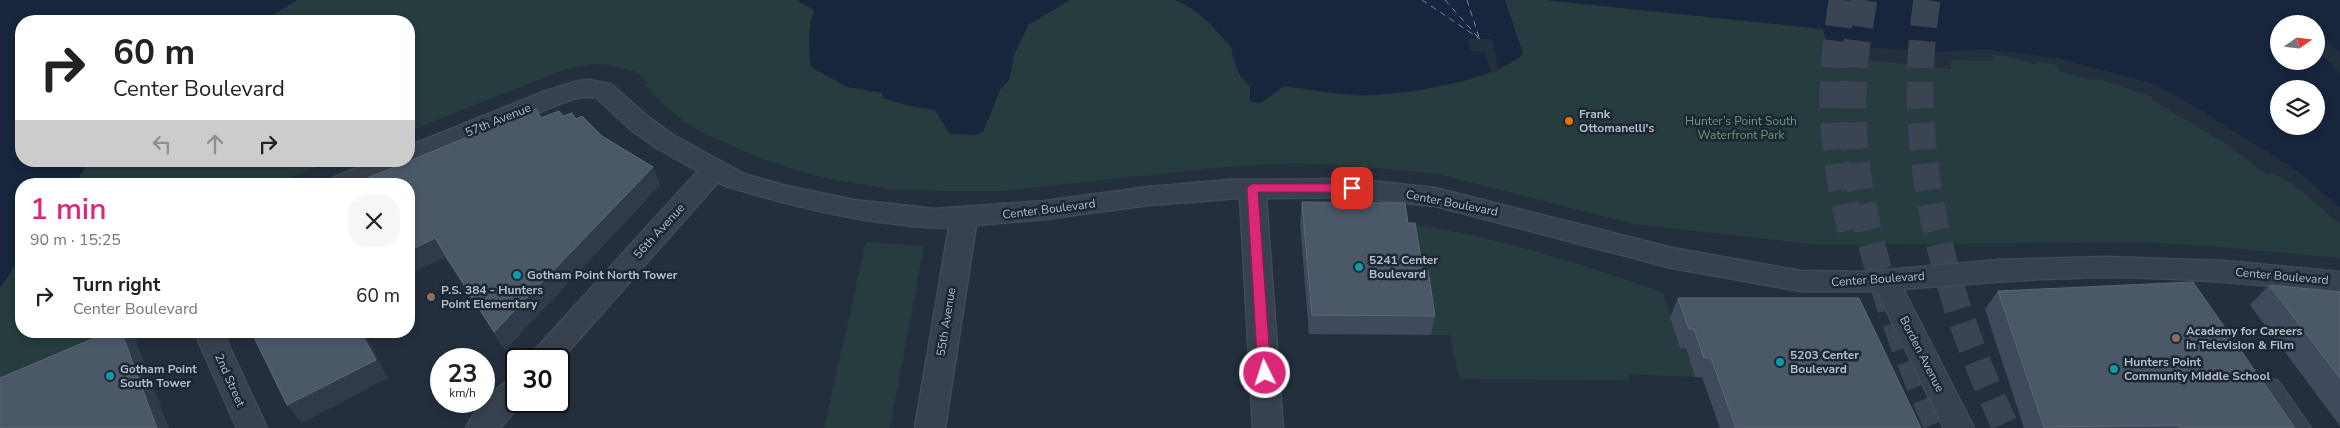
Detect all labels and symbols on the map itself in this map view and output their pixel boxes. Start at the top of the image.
north arrow [2270,15,2325,70]
street label: 57th Avenue [463,100,533,140]
place label: Frank Ottomanelli's [1579,106,1654,136]
park label: Hunter’s Point South Waterfront Park [1685,113,1797,143]
marker: Frank Ottomanelli's [1563,115,1575,127]
pin [1331,167,1373,209]
street label: Center Boulevard [1404,186,1500,220]
street label: Center Boulevard [1002,195,1096,223]
street label: 56th Avenue [630,200,688,262]
place label: 5241 Center Boulevard [1369,252,1438,282]
marker: 5241 Center Boulevard [1353,261,1365,273]
street label: Center Boulevard [2235,264,2329,288]
place label: Gotham Point North Tower [527,267,678,283]
street label: Center Boulevard [1831,268,1925,290]
marker: Gotham Point North Tower [511,269,523,281]
place label: P.S. 384 - Hunters Point Elementary [441,282,543,312]
street label: 55th Avenue [933,287,959,357]
marker: P.S. 384 - Hunters Point Elementary [425,291,437,303]
street label: Borden Avenue [1896,313,1948,395]
place label: Academy for Careers in Television & Film [2186,323,2303,353]
marker: Academy for Careers in Television & Film [2170,332,2182,344]
position arrow [1238,346,1290,398]
place label: 5203 Center Boulevard [1790,347,1859,377]
speed limit sign: 30 [505,348,570,413]
street label: 2nd Street [211,351,249,410]
place label: Hunters Point Community Middle School [2124,354,2270,384]
marker: 5203 Center Boulevard [1774,356,1786,368]
place label: Gotham Point South Tower [120,361,197,391]
marker: Hunters Point Community Middle School [2108,363,2120,375]
marker: Gotham Point South Tower [104,370,116,382]

